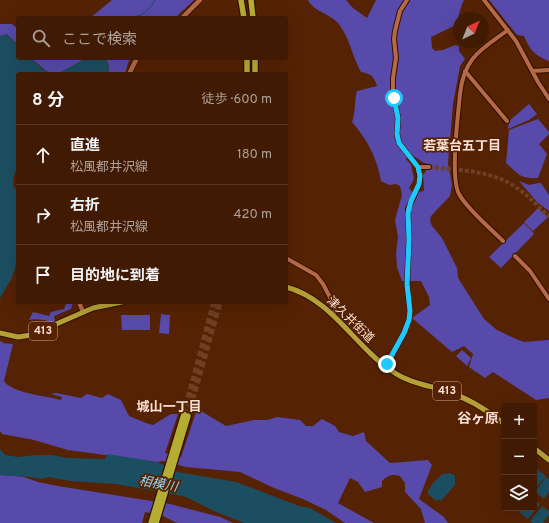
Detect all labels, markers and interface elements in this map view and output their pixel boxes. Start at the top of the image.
north arrow [453,12,489,48]
search box [16,16,288,60]
icon: search [30,27,52,49]
text: ここで検索 [62,31,137,50]
route start [385,89,403,107]
text: 8 分 [32,90,64,112]
text: 徒歩 · 600 m [201,92,272,108]
text: 直進 [70,137,100,156]
district label: 若葉台五丁目 [423,138,501,155]
icon: ahead [32,144,54,166]
text: 180 m [237,147,272,163]
text: 松風都井沢線 [70,160,148,176]
text: 右折 [70,197,100,216]
icon: right [32,204,54,226]
text: 420 m [234,207,272,223]
text: 松風都井沢線 [70,220,148,236]
icon: arrive [32,264,54,286]
text: 目的地に到着 [70,267,160,286]
street label: 津久井街道 [323,293,377,347]
road number: 413 [29,322,57,340]
route end [378,355,396,373]
road number: 413 [433,382,461,400]
district label: 城山一丁目 [136,399,202,416]
map controls [501,403,537,511]
button: + [501,403,537,439]
district label: 谷ヶ原 [457,411,499,428]
button: − [501,439,537,475]
water label: 相模川 [137,474,181,497]
button: layers [501,475,537,511]

